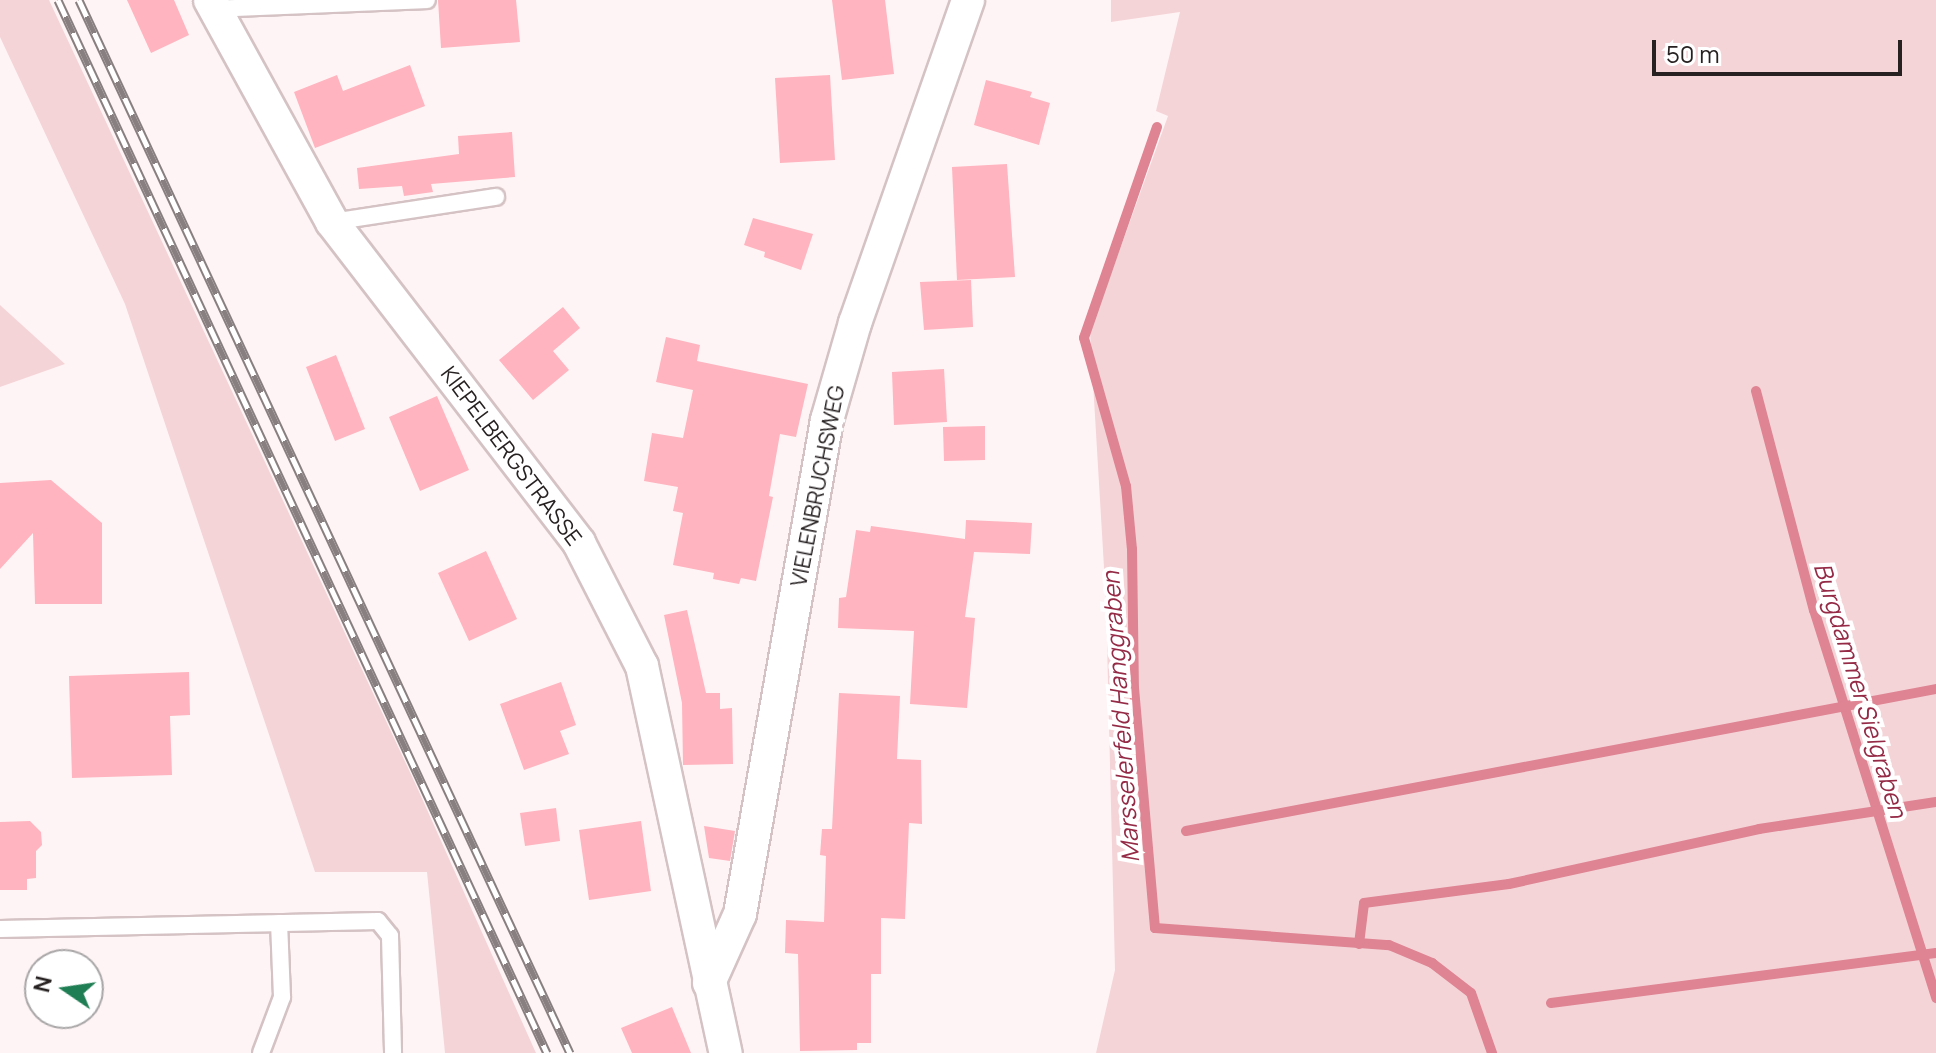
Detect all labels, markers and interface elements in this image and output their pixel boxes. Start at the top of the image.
scale bar [1656,24,1906,74]
text: 50 m [1666,37,1720,70]
street label: KIEPELBERGSTRASSE [435,361,587,551]
street label: VIELENBRUCHSWEG [786,383,850,589]
water label: Burgdammer Sielgraben [1809,559,1913,821]
water label: Marsselerfeld Hanggraben [1095,570,1145,864]
north arrow [24,949,104,1029]
text: N [26,973,59,995]

